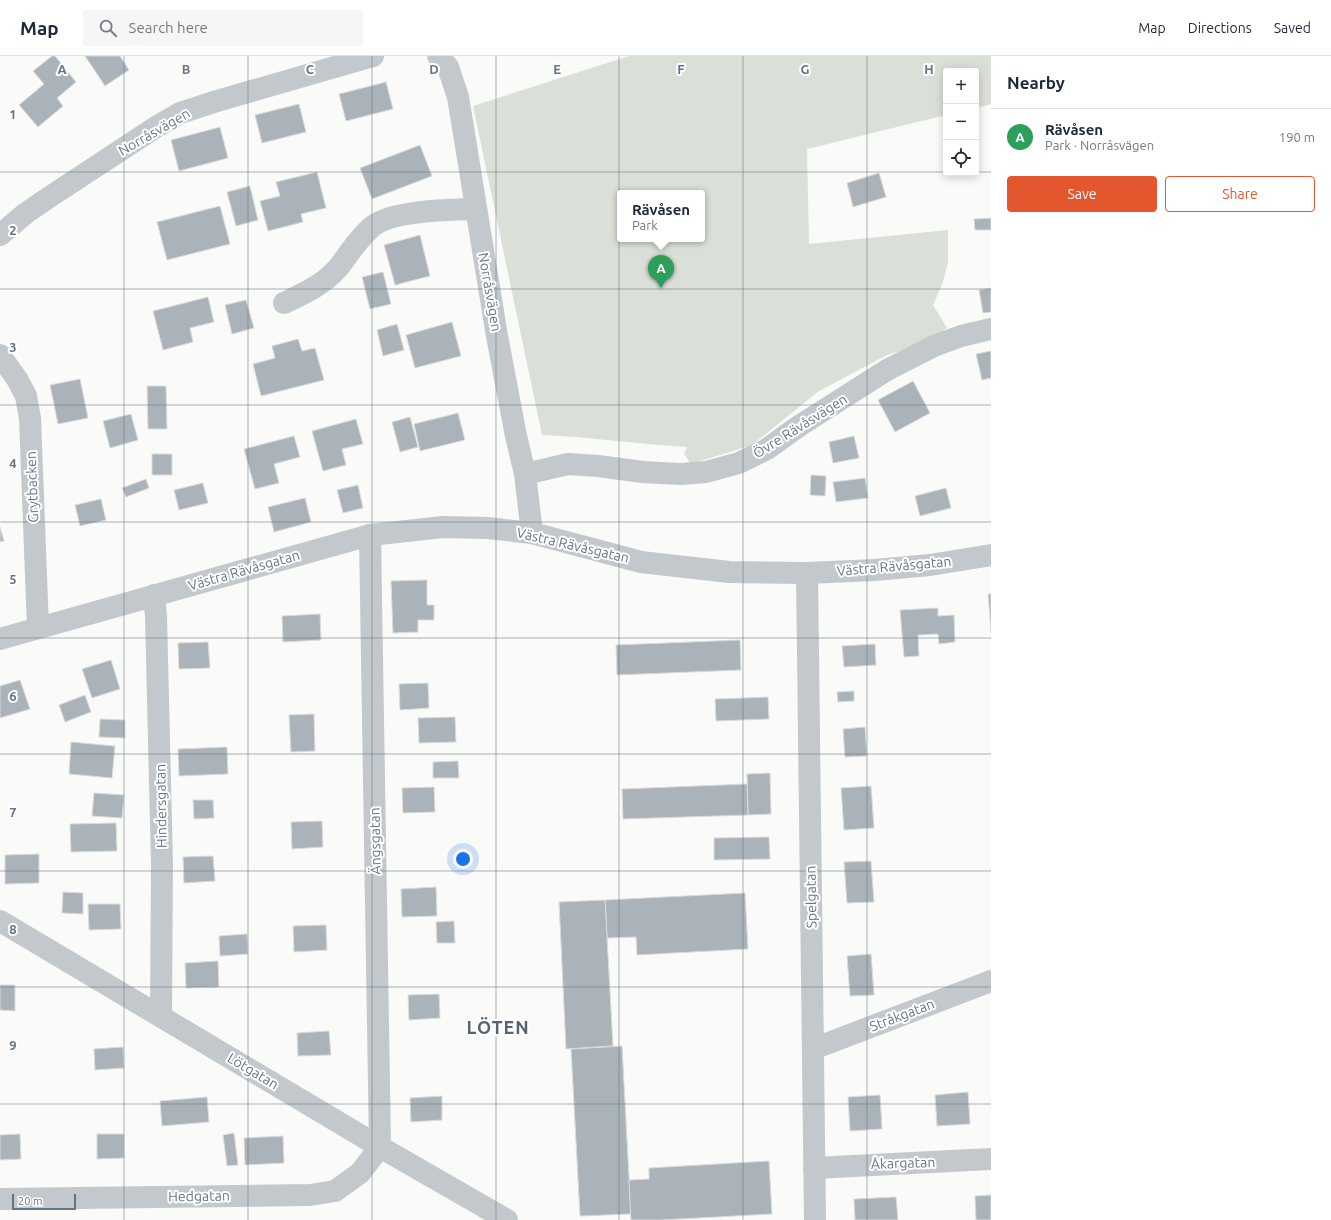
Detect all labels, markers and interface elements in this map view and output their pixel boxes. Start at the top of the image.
search box [83,10,363,46]
text: Map [20,17,59,39]
icon: search [97,17,119,39]
text: Search here [129,19,208,36]
text: Map [1138,20,1166,36]
text: Directions [1188,20,1252,36]
text: Saved [1274,20,1311,36]
text: A [57,62,67,76]
text: B [182,62,191,76]
text: C [306,62,315,76]
text: D [429,62,439,76]
text: E [553,62,561,76]
text: F [677,62,685,76]
text: G [801,62,810,76]
text: H [924,62,934,76]
map controls [943,68,979,176]
button: + [943,68,979,104]
text: Nearby [1007,73,1065,92]
button: − [943,104,979,140]
street label: Norråsvägen [115,105,193,159]
text: 1 [9,107,17,121]
text: Rävåsen [1045,121,1103,138]
text: A [1015,130,1025,144]
text: 190 m [1279,130,1315,144]
text: Park · Norråsvägen [1045,138,1154,152]
button: locate [943,140,979,176]
button: Save [1007,176,1157,212]
button: Share [1165,176,1315,212]
popup [617,190,705,242]
text: Rävåsen [632,201,690,218]
text: Park [632,218,658,232]
text: 2 [9,223,17,237]
street label: Norråsvägen [475,251,505,333]
pin: A [648,255,674,288]
text: 3 [9,340,17,354]
street label: Övre Rävåsvägen [750,390,850,461]
street label: Grytbacken [23,451,41,523]
text: 4 [9,456,17,470]
street label: Västra Rävåsgatan [515,524,631,566]
street label: Västra Rävåsgatan [187,546,301,594]
street label: Västra Rävåsgatan [836,553,952,579]
text: 5 [9,572,17,586]
text: 6 [9,689,17,703]
street label: Hindersgatan [152,764,170,848]
text: 7 [9,805,17,819]
street label: Ängsgatan [366,807,384,875]
your location [453,849,473,869]
street label: Spelgatan [802,865,820,929]
text: 8 [9,922,17,936]
street label: Stråkgatan [867,995,937,1035]
district label: LÖTEN [466,1017,530,1037]
text: 9 [9,1038,17,1052]
street label: Lötgatan [225,1050,281,1092]
street label: Åkargatan [870,1154,936,1172]
street label: Hedgatan [168,1187,230,1205]
scale bar [12,1192,76,1211]
text: 20 m [18,1195,42,1207]

